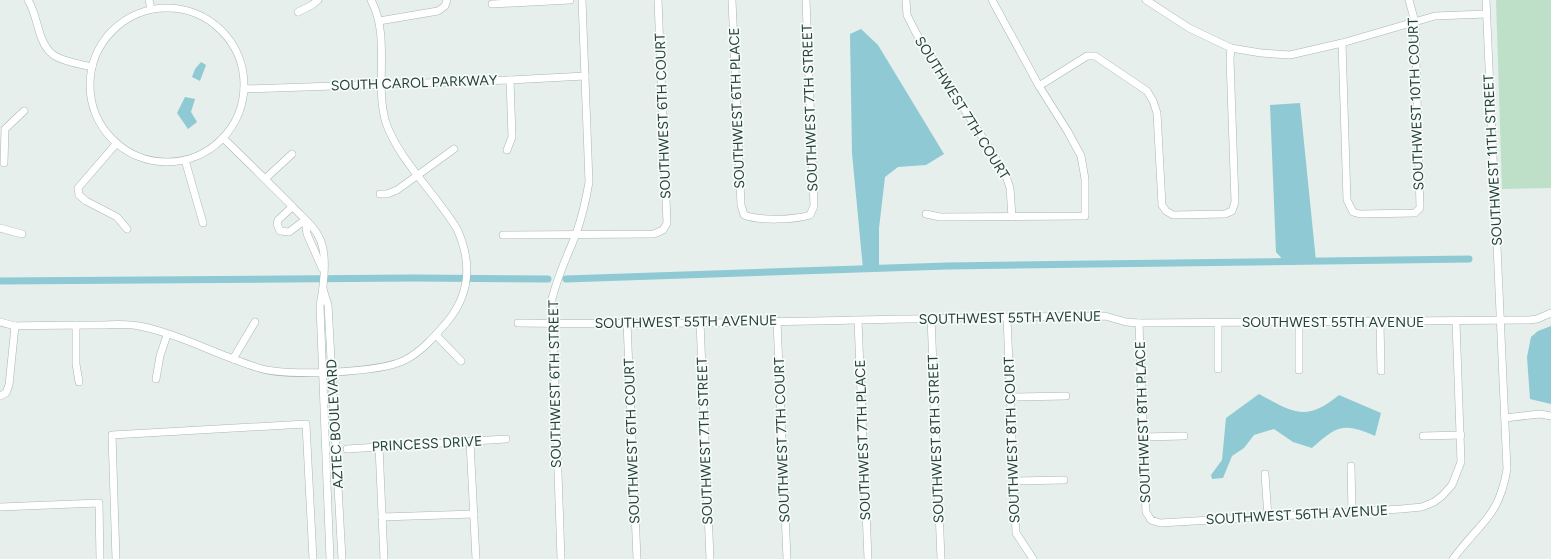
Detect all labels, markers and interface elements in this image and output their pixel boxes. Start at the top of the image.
street label: SOUTHWEST 10TH COURT [1404,17,1428,191]
street label: SOUTHWEST 7TH STREET [799,24,821,192]
street label: SOUTHWEST 6TH PLACE [726,27,748,189]
street label: SOUTHWEST 6TH COURT [652,33,674,199]
street label: SOUTHWEST 7TH COURT [911,33,1013,183]
street label: SOUTH CAROL PARKWAY [330,72,498,94]
street label: SOUTHWEST 11TH STREET [1480,74,1506,246]
street label: SOUTHWEST 6TH STREET [545,300,565,468]
street label: SOUTHWEST 55TH AVENUE [919,308,1101,328]
street label: SOUTHWEST 55TH AVENUE [595,312,777,332]
street label: SOUTHWEST 55TH AVENUE [1242,314,1424,331]
street label: SOUTHWEST 8TH PLACE [1132,341,1154,503]
street label: SOUTHWEST 8TH STREET [925,354,947,524]
street label: SOUTHWEST 8TH COURT [1001,356,1023,524]
street label: SOUTHWEST 7TH STREET [694,357,716,525]
street label: SOUTHWEST 7TH COURT [771,357,793,523]
street label: SOUTHWEST 6TH COURT [621,358,643,524]
street label: AZTEC BOULEVARD [323,359,347,489]
street label: SOUTHWEST 7TH PLACE [852,359,874,521]
street label: PRINCESS DRIVE [371,433,483,455]
street label: SOUTHWEST 56TH AVENUE [1205,502,1389,528]

